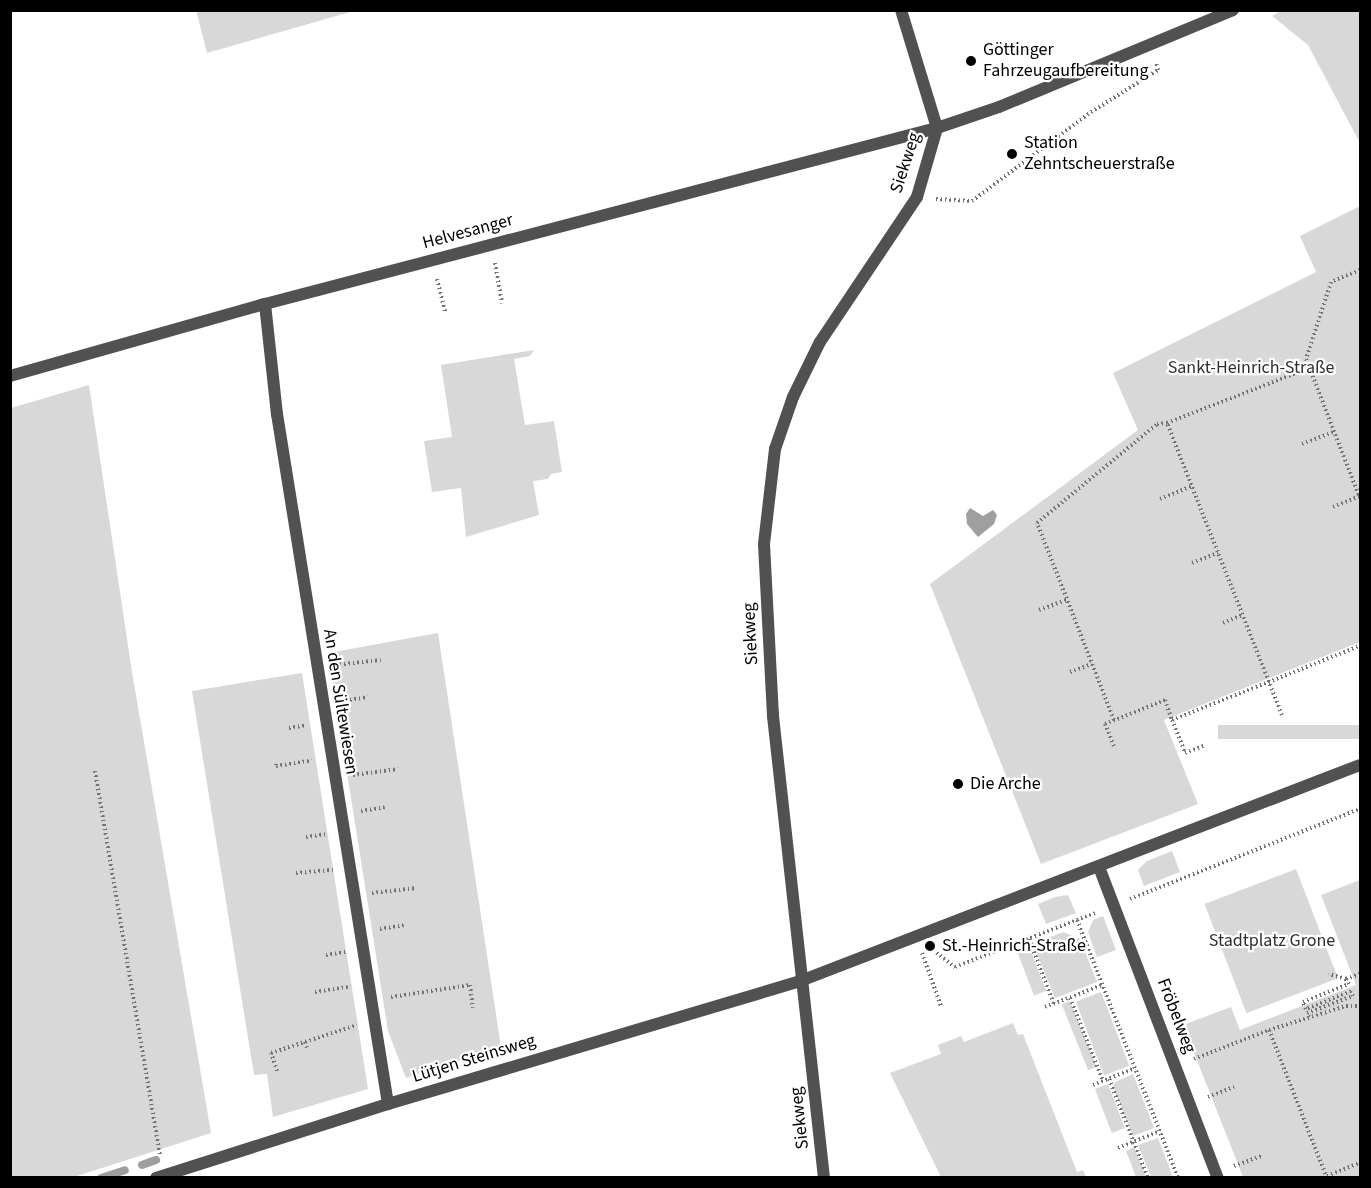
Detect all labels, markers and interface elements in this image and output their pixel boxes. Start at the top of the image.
place label: Göttinger Fahrzeugaufbereitung [983,40,1149,82]
marker: Göttinger Fahrzeugaufbereitung [964,54,978,68]
street label: Siekweg [886,130,926,196]
place label: Station Zehntscheuerstraße [1024,133,1175,176]
marker: Station Zehntscheuerstraße [1005,147,1019,161]
street label: Helvesanger [420,210,516,254]
park label: Sankt-Heinrich-Straße [1168,357,1334,379]
street label: Siekweg [739,602,763,666]
street label: An den Sültewiesen [318,628,362,776]
place label: Die Arche [970,773,1041,795]
marker: Die Arche [951,777,965,791]
park label: Stadtplatz Grone [1209,930,1335,952]
place label: St.-Heinrich-Straße [942,935,1086,957]
marker: St.-Heinrich-Straße [923,939,937,953]
street label: Fröbelweg [1152,975,1200,1057]
street label: Lütjen Steinsweg [410,1030,538,1088]
street label: Siekweg [786,1086,814,1150]

